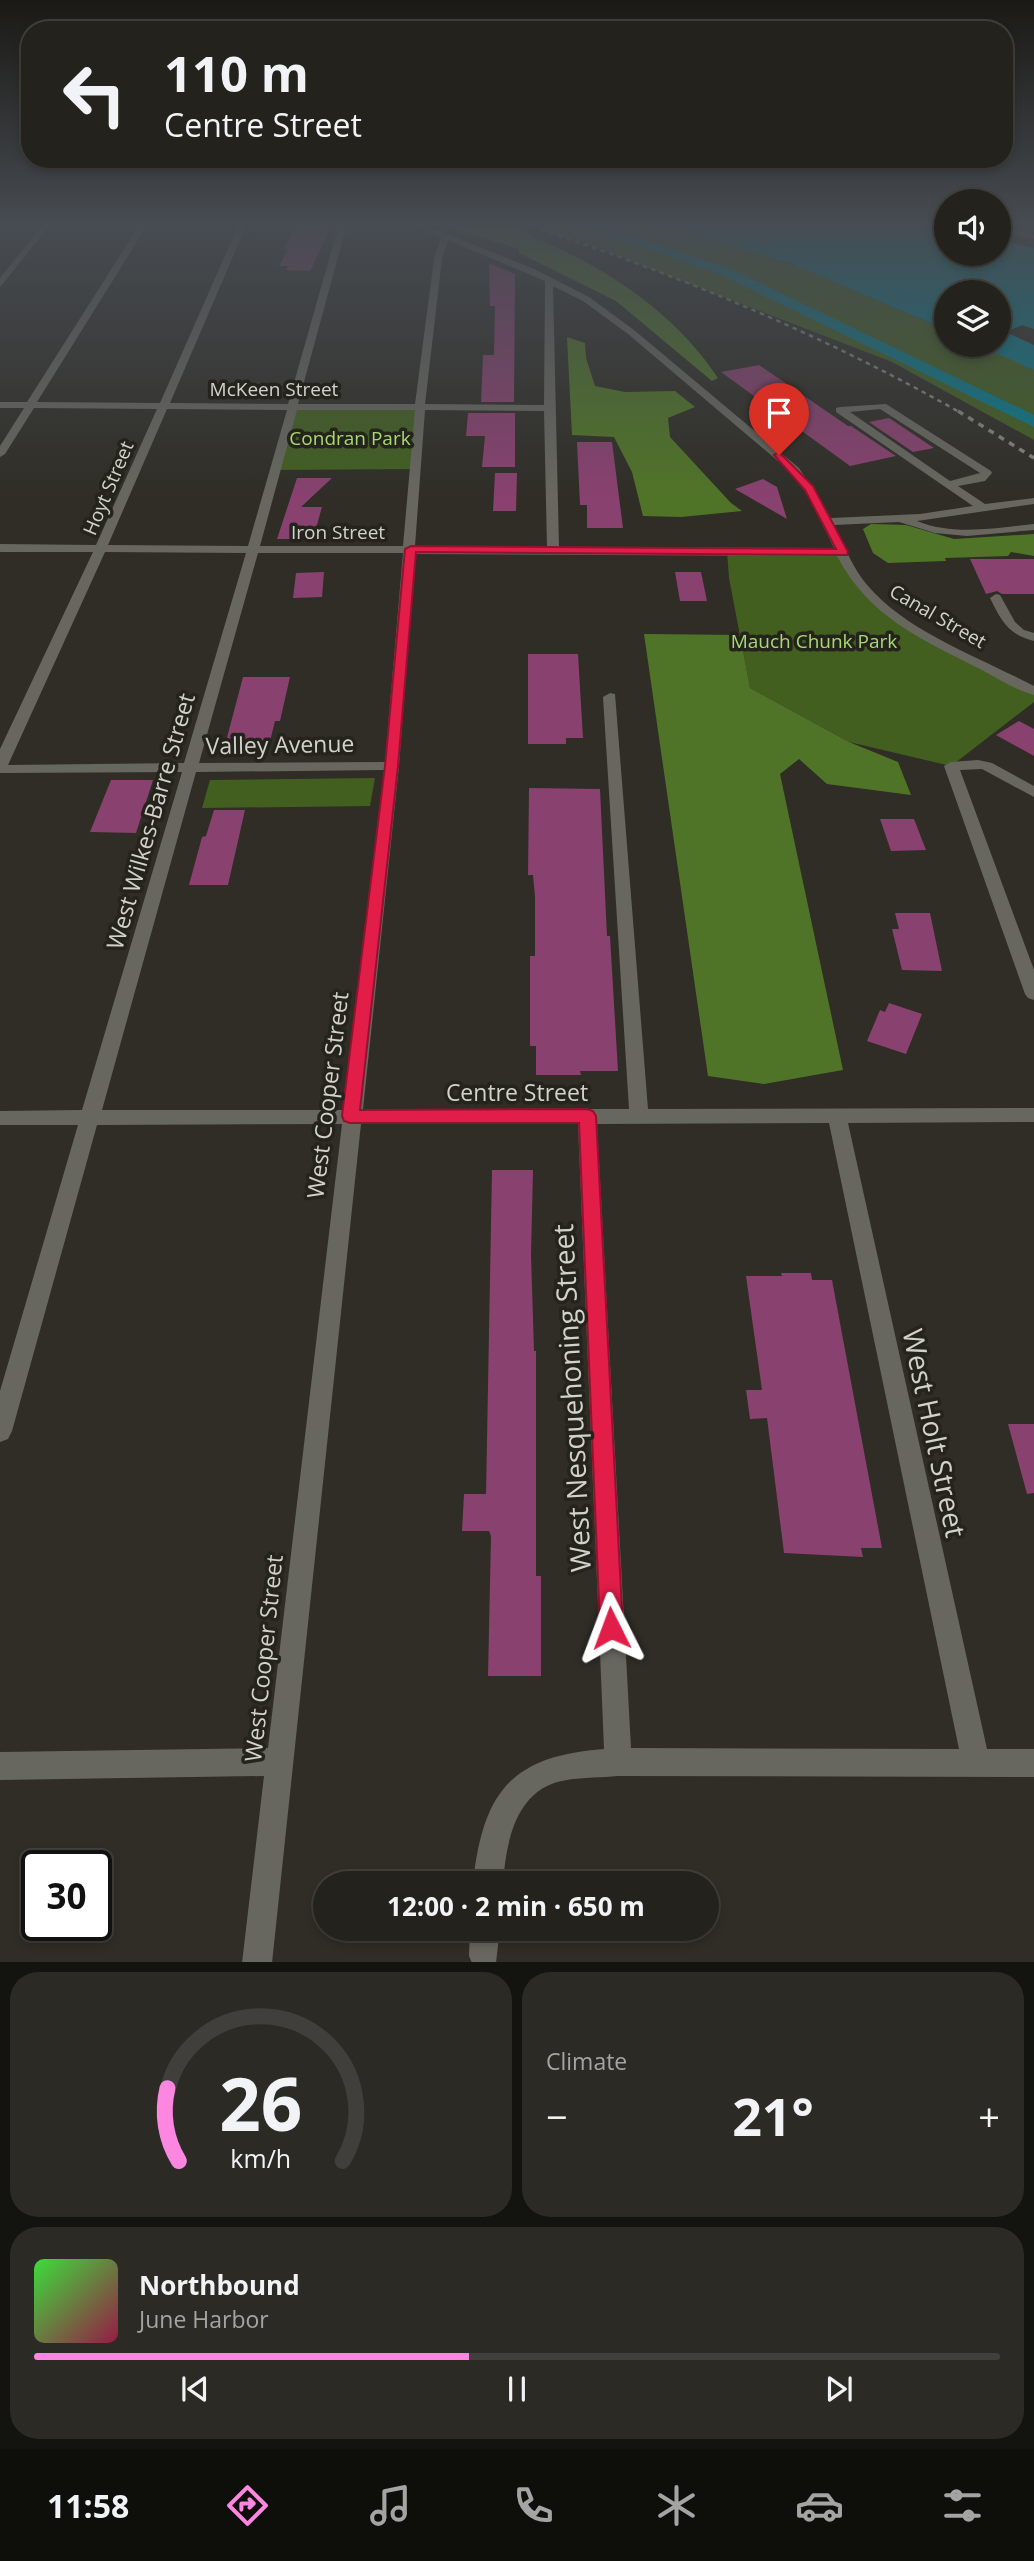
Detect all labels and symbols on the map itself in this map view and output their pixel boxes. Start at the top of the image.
street label: McKeen Street [210,376,339,402]
pin [749,383,809,455]
park label: Condran Park [289,425,411,451]
street label: Hoyt Street [77,437,140,539]
street label: Iron Street [291,519,385,545]
street label: Canal Street [885,578,991,654]
park label: Mauch Chunk Park [731,628,897,654]
street label: West Wilkes-Barre Street [98,689,202,953]
street label: Valley Avenue [205,727,355,761]
street label: West Cooper Street [298,990,356,1200]
street label: Centre Street [446,1076,588,1108]
street label: West Nesquehoning Street [543,1223,599,1573]
street label: West Holt Street [894,1325,976,1541]
street label: West Cooper Street [236,1553,290,1763]
position arrow [574,1591,648,1665]
speed limit sign: 30 [21,1850,112,1941]

